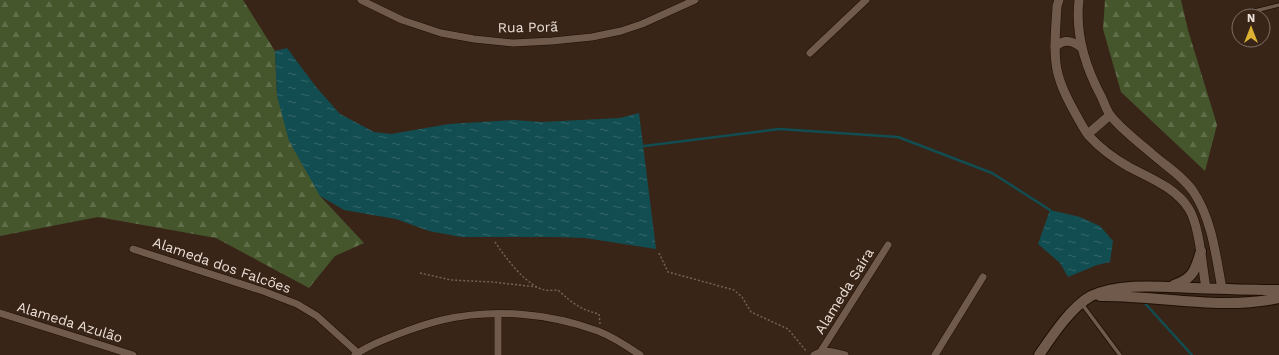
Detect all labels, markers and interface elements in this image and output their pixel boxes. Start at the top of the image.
north arrow [1231,8,1271,48]
text: N [1247,12,1255,25]
street label: Rua Porã [498,18,558,36]
street label: Alameda dos Falcões [151,234,293,296]
street label: Alameda Saíra [811,245,877,337]
street label: Alameda Azulão [15,298,125,346]

